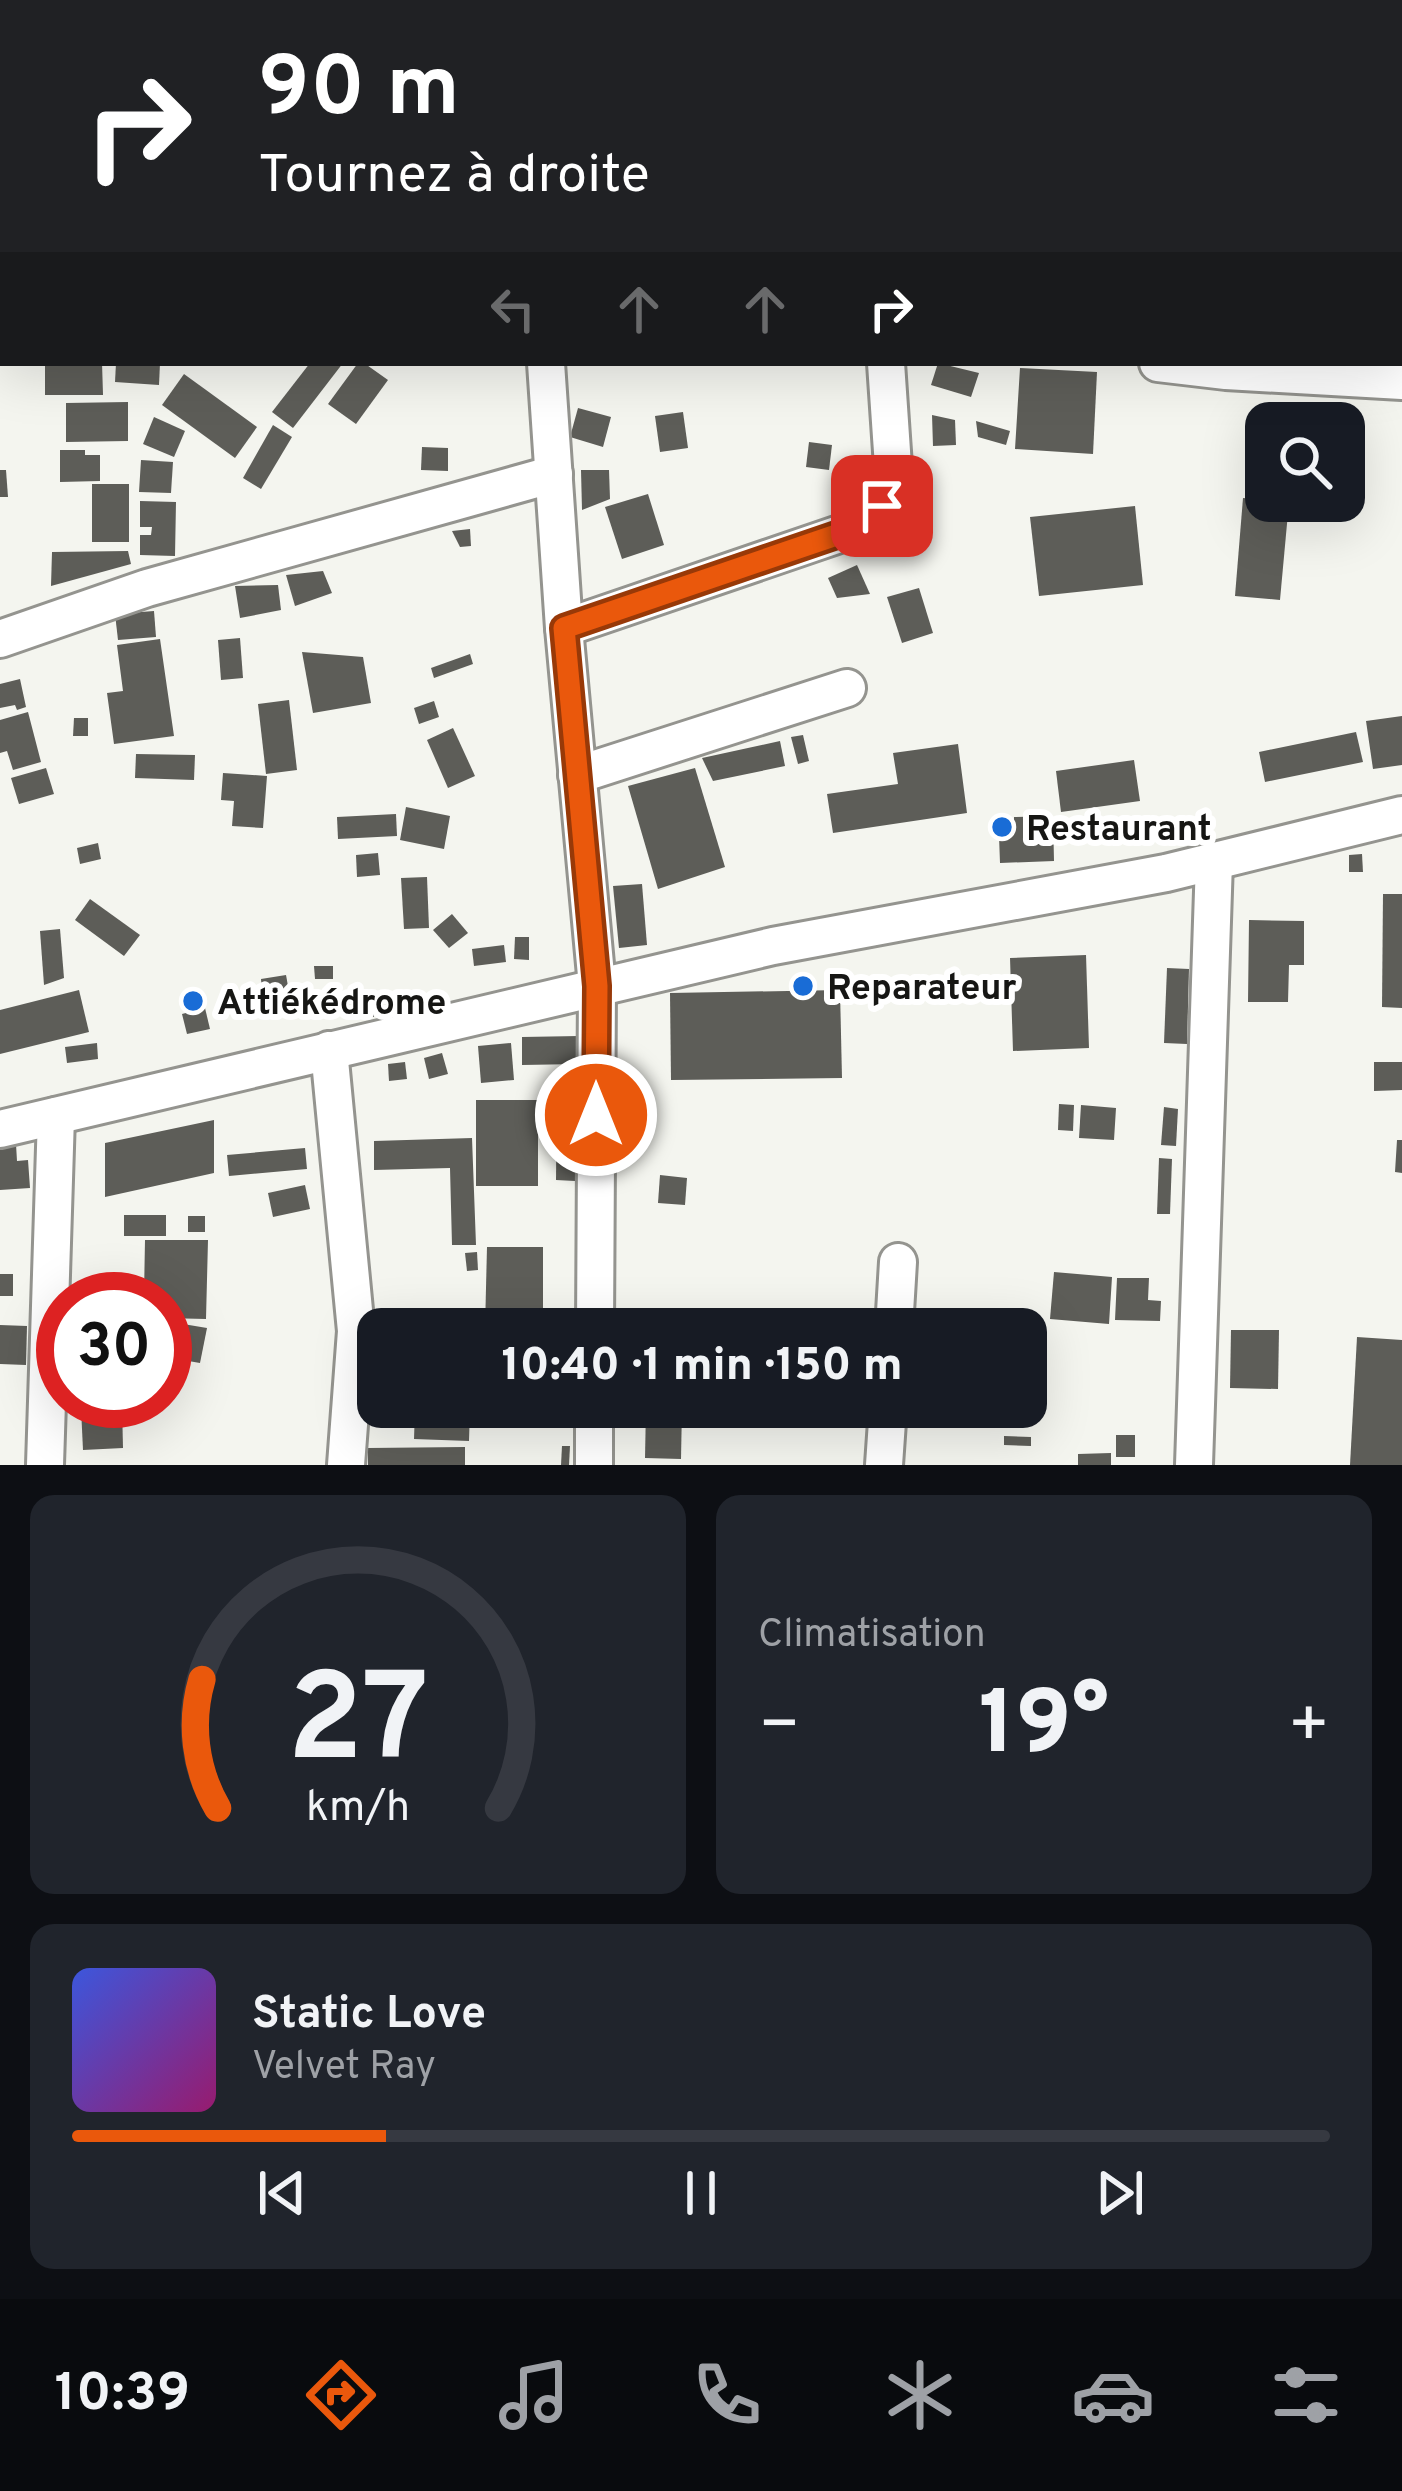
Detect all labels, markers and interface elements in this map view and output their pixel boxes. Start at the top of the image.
text: 90 m [258,39,460,145]
icon: right [60,48,216,204]
text: Tournez à droite [258,143,650,212]
icon: left [480,276,546,342]
icon: ahead [606,276,672,342]
icon: ahead [732,276,798,342]
icon: right [858,276,924,342]
map controls [1245,402,1365,522]
button: search [1245,402,1365,522]
pin [831,455,933,557]
icon: arrive [849,473,915,539]
place label: Restaurant [1026,808,1212,854]
marker: Restaurant [989,814,1015,840]
place label: Reparateur [827,967,1017,1013]
marker: Reparateur [790,973,816,999]
place label: Attiékédrome [217,982,446,1028]
marker: Attiékédrome [180,988,206,1014]
position arrow [533,1052,659,1178]
speed limit sign: 30 [36,1272,192,1428]
text: 10:40 · 1 min · 150 m [501,1339,903,1396]
text: Climatisation [758,1612,986,1661]
text: 27 [287,1647,429,1805]
text: 19° [979,1672,1109,1785]
text: − [758,1687,801,1770]
text: + [1287,1687,1330,1770]
text: km/h [306,1781,410,1835]
text: Static Love [252,1987,486,2044]
text: Velvet Ray [252,2044,436,2093]
icon: previous [249,2160,315,2226]
icon: pause [668,2160,734,2226]
icon: next [1087,2160,1153,2226]
icon: directions [299,2353,383,2437]
icon: music [492,2353,576,2437]
icon: phone [685,2353,769,2437]
icon: climate [878,2353,962,2437]
icon: car [1071,2353,1155,2437]
icon: filters [1264,2353,1348,2437]
text: 10:39 [54,2361,190,2430]

